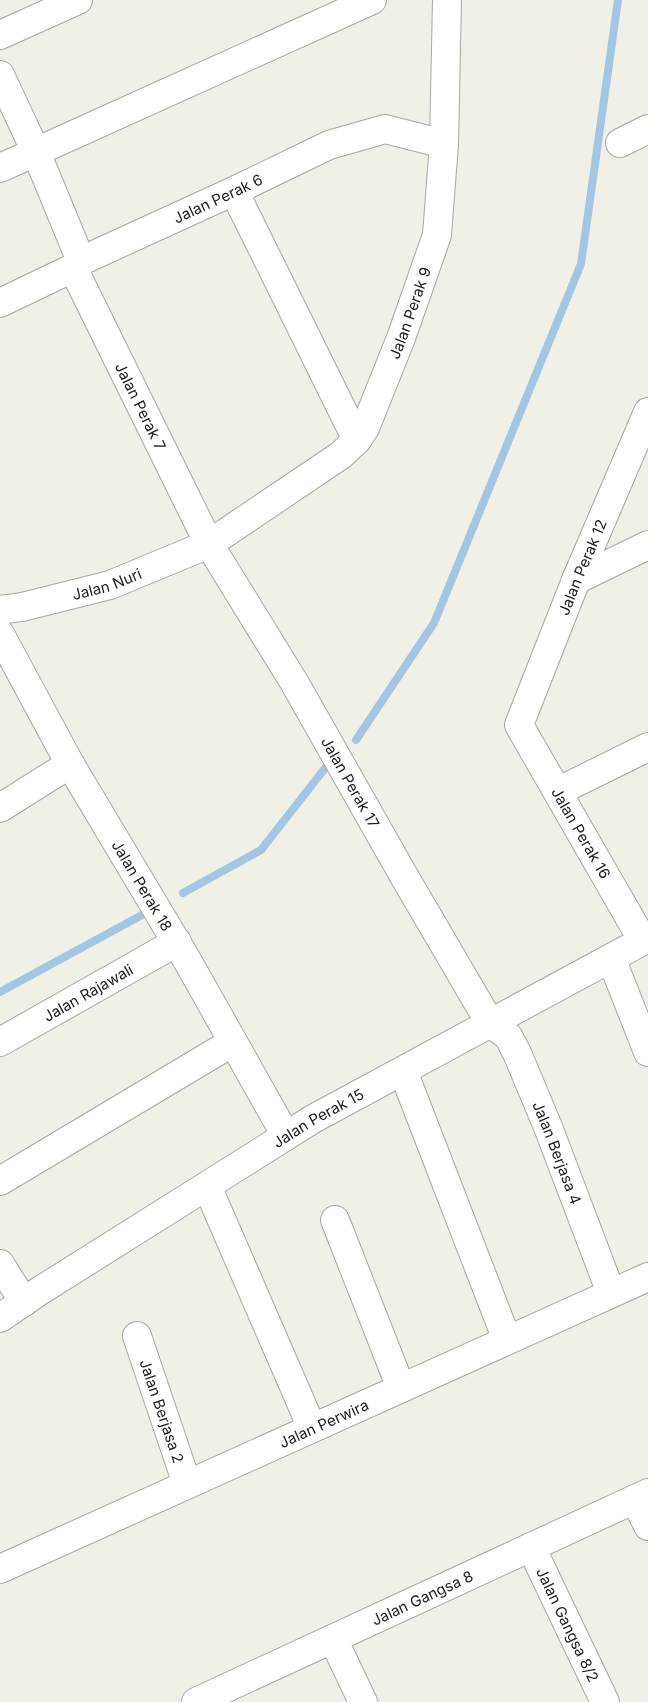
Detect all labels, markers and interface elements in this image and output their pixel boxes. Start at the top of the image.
street label: Jalan Perak 6 [170,169,265,227]
street label: Jalan Perak 9 [384,264,435,362]
street label: Jalan Perak 7 [111,359,171,453]
street label: Jalan Perak 12 [554,516,610,618]
street label: Jalan Nuri [70,564,144,604]
street label: Jalan Perak 17 [318,733,384,831]
street label: Jalan Perak 16 [547,784,615,882]
street label: Jalan Perak 18 [108,837,177,934]
street label: Jalan Rajawali [40,959,136,1025]
street label: Jalan Perak 15 [269,1084,367,1152]
street label: Jalan Berjasa 4 [529,1098,586,1207]
street label: Jalan Berjasa 2 [136,1356,189,1465]
street label: Jalan Perwira [276,1395,371,1452]
street label: Jalan Gangsa 8/2 [533,1564,603,1685]
street label: Jalan Gangsa 8 [368,1566,476,1629]

